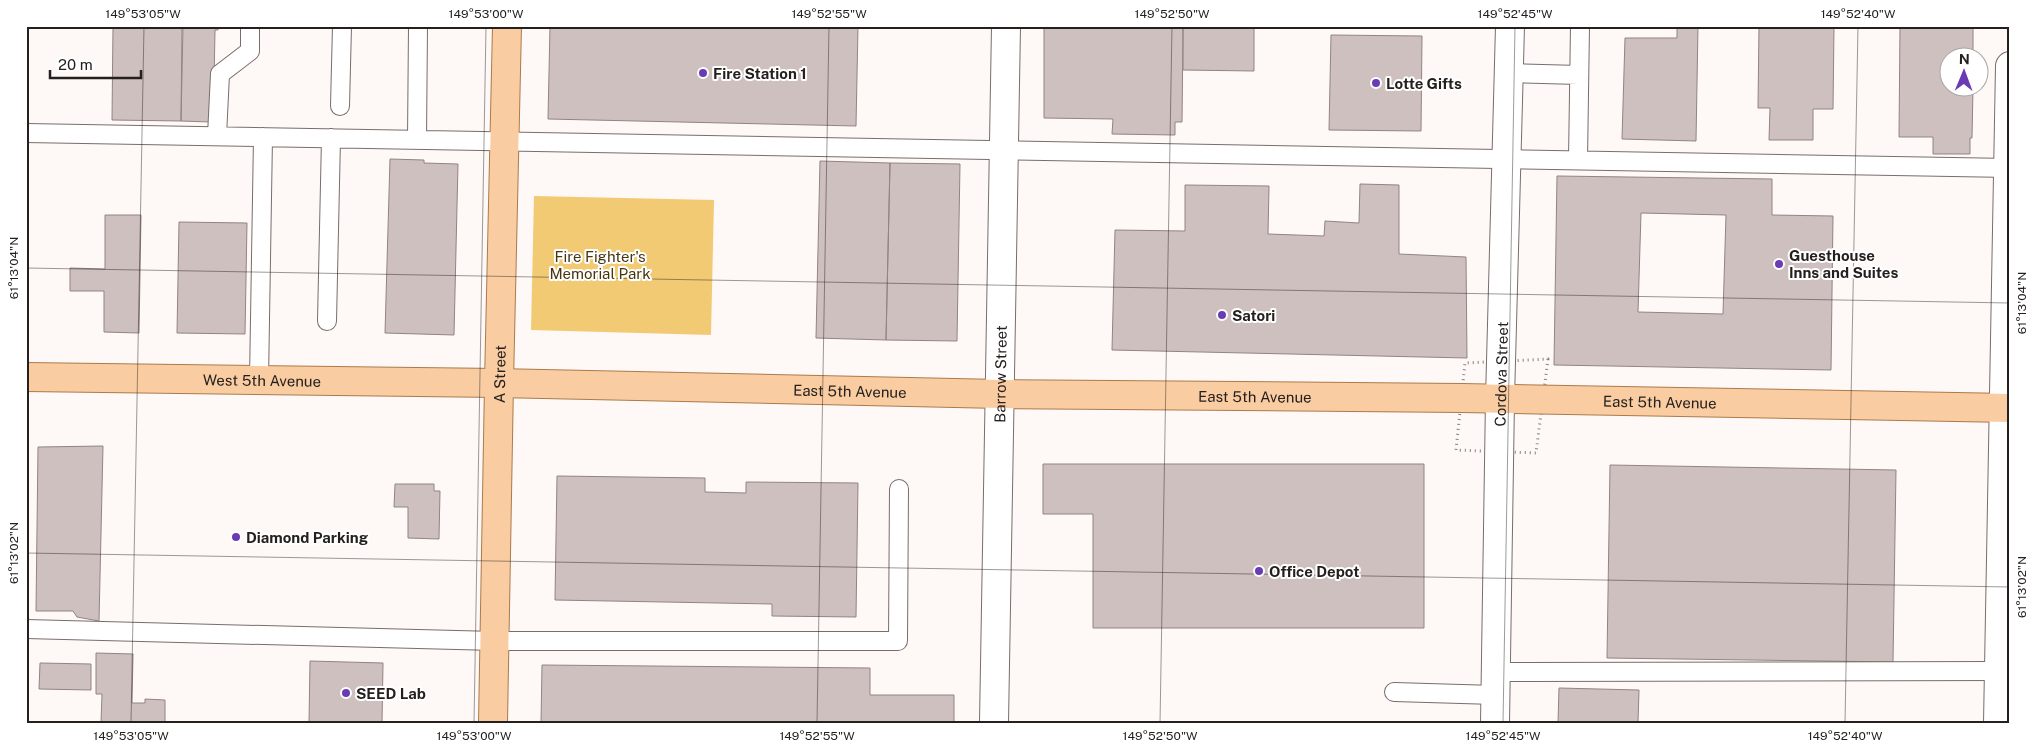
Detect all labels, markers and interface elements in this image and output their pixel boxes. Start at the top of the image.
text: 149°53'05"W [105,7,181,21]
text: 149°53'00"W [449,7,524,21]
text: 149°52'55"W [791,7,867,21]
text: 149°52'50"W [1135,7,1210,21]
text: 149°52'45"W [1478,7,1553,21]
text: 149°52'40"W [1821,7,1896,21]
scale bar [50,48,141,80]
north arrow [1938,48,1988,98]
text: N [1959,51,1970,67]
text: 20 m [58,56,93,73]
place label: Fire Station 1 [713,65,807,82]
marker: Fire Station 1 [697,67,709,79]
place label: Lotte Gifts [1386,75,1462,92]
marker: Lotte Gifts [1370,77,1382,89]
text: 61°13'04"N [7,237,21,299]
place label: Guesthouse Inns and Suites [1789,247,1898,281]
park label: Fire Fighter's Memorial Park [549,248,651,282]
marker: Guesthouse Inns and Suites [1773,258,1785,270]
text: 61°13'04"N [2015,272,2029,334]
place label: Satori [1232,307,1275,324]
marker: Satori [1216,309,1228,321]
street label: Cordova Street [1491,321,1511,427]
street label: Barrow Street [991,325,1009,423]
street label: A Street [490,345,508,403]
street label: West 5th Avenue [203,371,321,389]
street label: East 5th Avenue [793,381,907,400]
street label: East 5th Avenue [1198,387,1312,405]
street label: East 5th Avenue [1603,392,1717,411]
text: 61°13'02"N [7,522,21,584]
place label: Diamond Parking [246,529,369,546]
marker: Diamond Parking [230,531,242,543]
text: 61°13'02"N [2015,556,2029,618]
place label: Office Depot [1269,563,1359,580]
marker: Office Depot [1253,565,1265,577]
place label: SEED Lab [356,685,426,702]
marker: SEED Lab [340,687,352,699]
text: 149°53'05"W [93,729,169,743]
text: 149°53'00"W [437,729,512,743]
text: 149°52'55"W [779,729,855,743]
text: 149°52'50"W [1123,729,1198,743]
text: 149°52'45"W [1466,729,1541,743]
text: 149°52'40"W [1808,729,1883,743]

